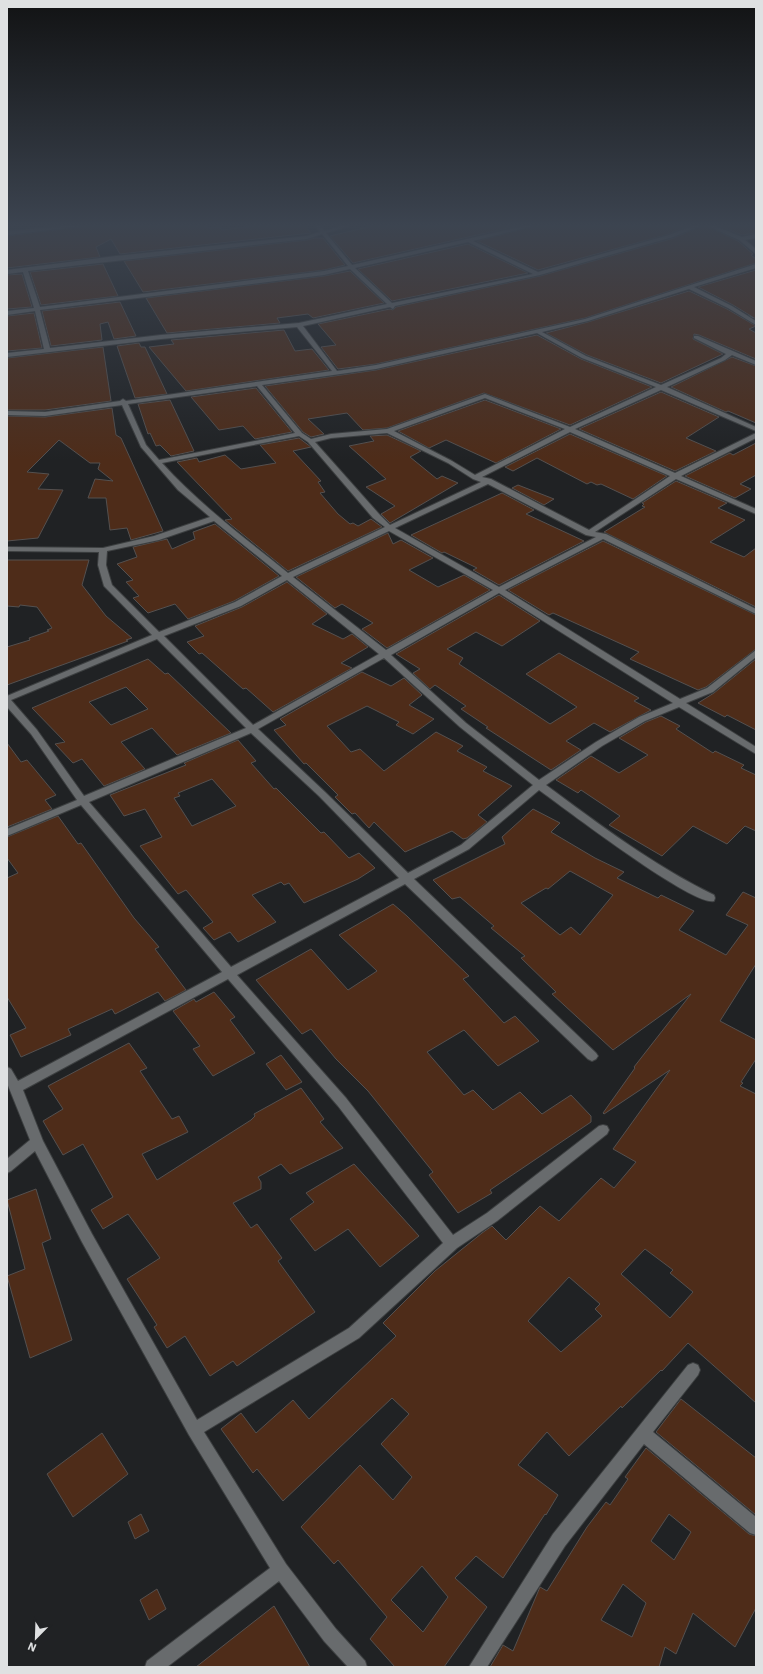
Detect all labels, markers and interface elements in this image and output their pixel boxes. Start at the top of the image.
north arrow [16,1618,56,1658]
text: N [26,1639,38,1655]

